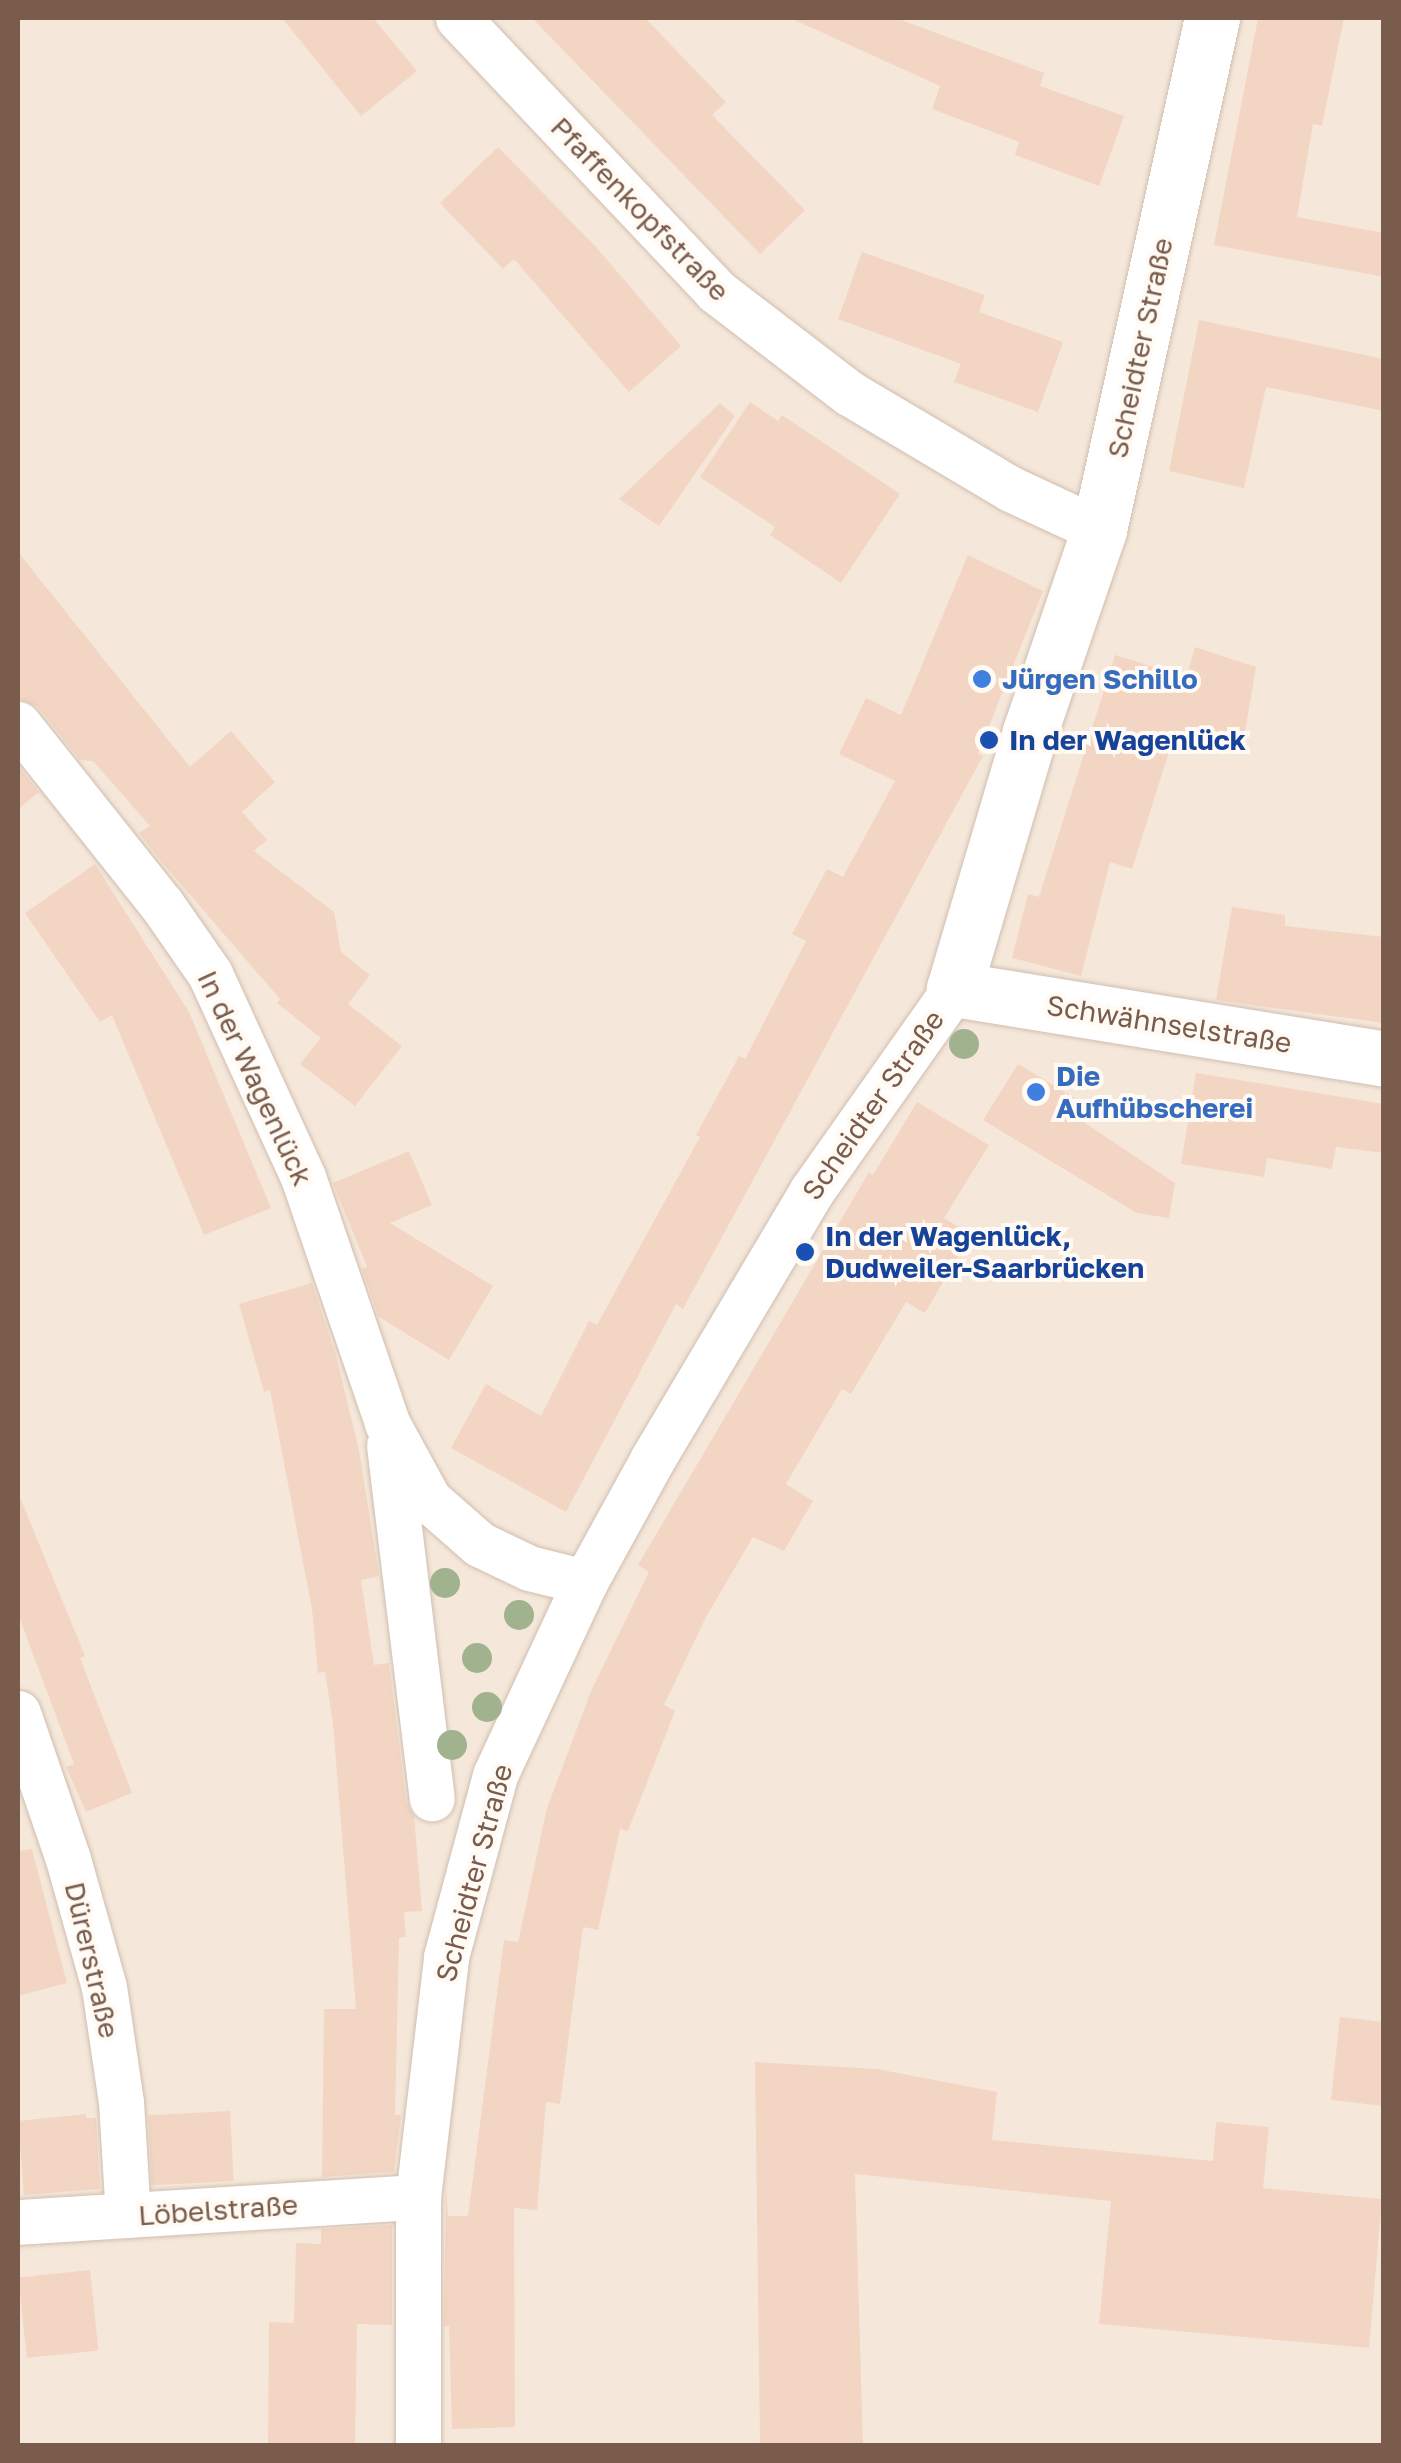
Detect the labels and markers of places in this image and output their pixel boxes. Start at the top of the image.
place label: Jürgen Schillo [1002,662,1198,696]
marker: Jürgen Schillo [971,668,993,690]
place label: In der Wagenlück [1009,723,1246,757]
marker: In der Wagenlück [978,729,1000,751]
place label: Die Aufhübscherei [1056,1059,1253,1125]
marker: Die Aufhübscherei [1025,1081,1047,1103]
place label: In der Wagenlück, Dudweiler-Saarbrücken [825,1219,1144,1285]
marker: In der Wagenlück, Dudweiler-Saarbrücken [794,1241,816,1263]

